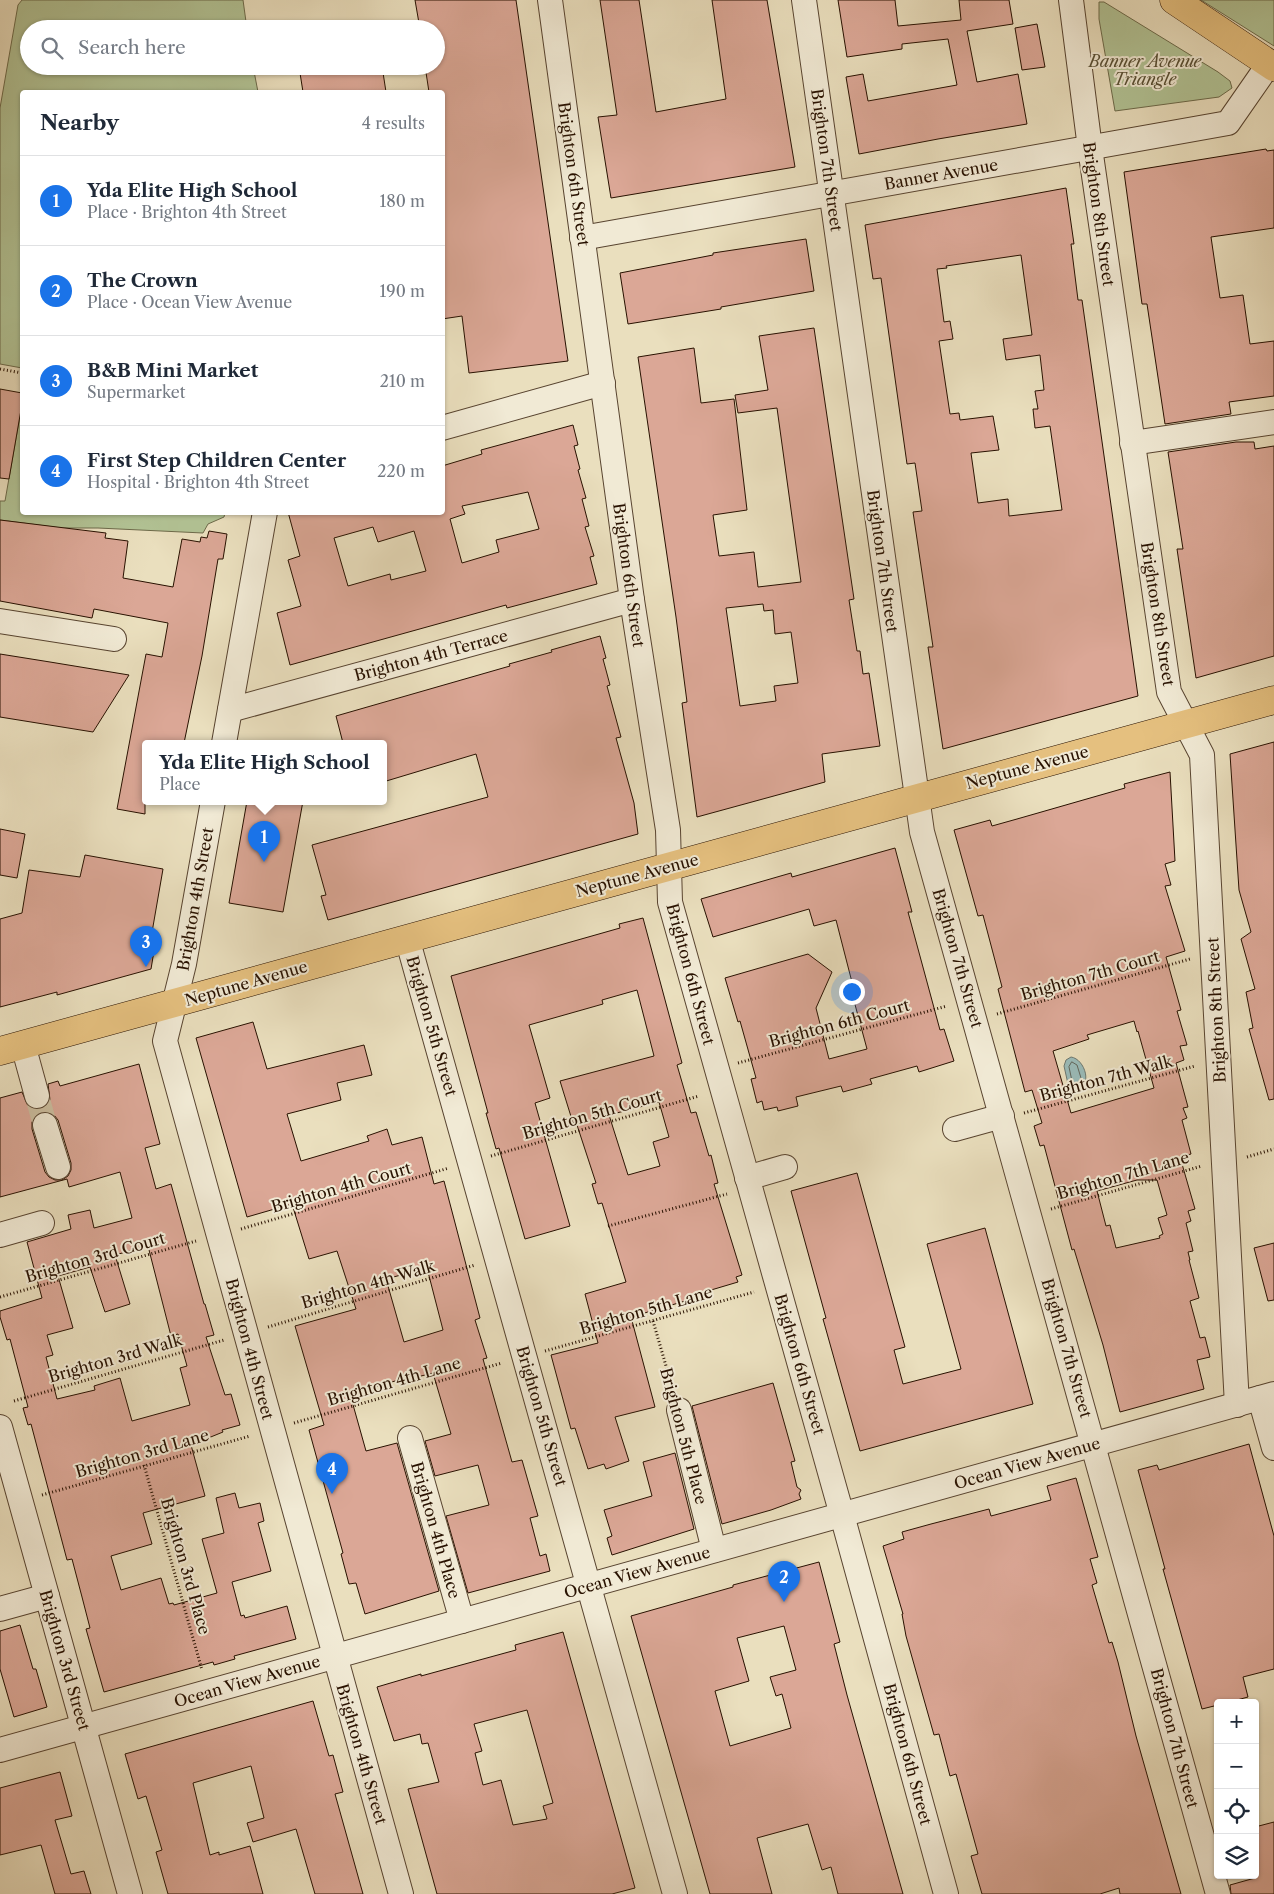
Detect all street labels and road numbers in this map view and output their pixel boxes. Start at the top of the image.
street label: Brighton 7th Street [807,87,847,233]
street label: Brighton 6th Street [554,101,594,248]
street label: Brighton 8th Street [1079,140,1119,288]
street label: Banner Avenue [882,154,1000,194]
street label: Brighton 7th Street [863,488,903,634]
street label: Brighton 6th Street [609,502,649,649]
street label: Brighton 8th Street [1137,540,1179,688]
street label: Brighton 4th Terrace [352,625,510,685]
street label: Neptune Avenue [963,741,1091,793]
street label: Brighton 4th Street [173,825,218,972]
street label: Neptune Avenue [573,849,701,901]
street label: Brighton 7th Street [929,886,988,1030]
street label: Brighton 6th Street [663,901,720,1047]
street label: Brighton 8th Street [1202,936,1230,1083]
street label: Brighton 7th Court [1018,946,1162,1004]
street label: Brighton 5th Street [402,954,462,1099]
street label: Neptune Avenue [182,956,310,1010]
street label: Brighton 6th Court [767,995,912,1051]
street label: Brighton 7th Walk [1037,1050,1175,1105]
street label: Brighton 5th Court [520,1084,664,1143]
street label: Brighton 7th Lane [1055,1147,1191,1203]
street label: Brighton 4th Court [269,1157,414,1217]
street label: Brighton 3rd Court [23,1227,168,1287]
street label: Brighton 4th Walk [299,1255,438,1313]
street label: Brighton 4th Street [222,1276,279,1422]
street label: Brighton 7th Street [1038,1276,1097,1420]
street label: Brighton 5th Lane [577,1281,715,1339]
street label: Brighton 6th Street [770,1291,830,1437]
street label: Brighton 3rd Walk [46,1329,185,1387]
street label: Brighton 5th Street [512,1344,572,1489]
street label: Brighton 4th Lane [325,1352,463,1410]
street label: Brighton 5th Place [656,1365,712,1507]
street label: Brighton 3rd Lane [73,1424,211,1482]
street label: Ocean View Avenue [952,1433,1102,1493]
street label: Brighton 4th Place [407,1459,465,1601]
street label: Brighton 3rd Place [157,1495,215,1637]
street label: Ocean View Avenue [562,1542,712,1602]
street label: Brighton 3rd Street [35,1587,95,1733]
street label: Ocean View Avenue [172,1651,322,1711]
street label: Brighton 7th Street [1147,1666,1203,1811]
street label: Brighton 4th Street [332,1681,392,1827]
street label: Brighton 6th Street [880,1681,937,1827]

